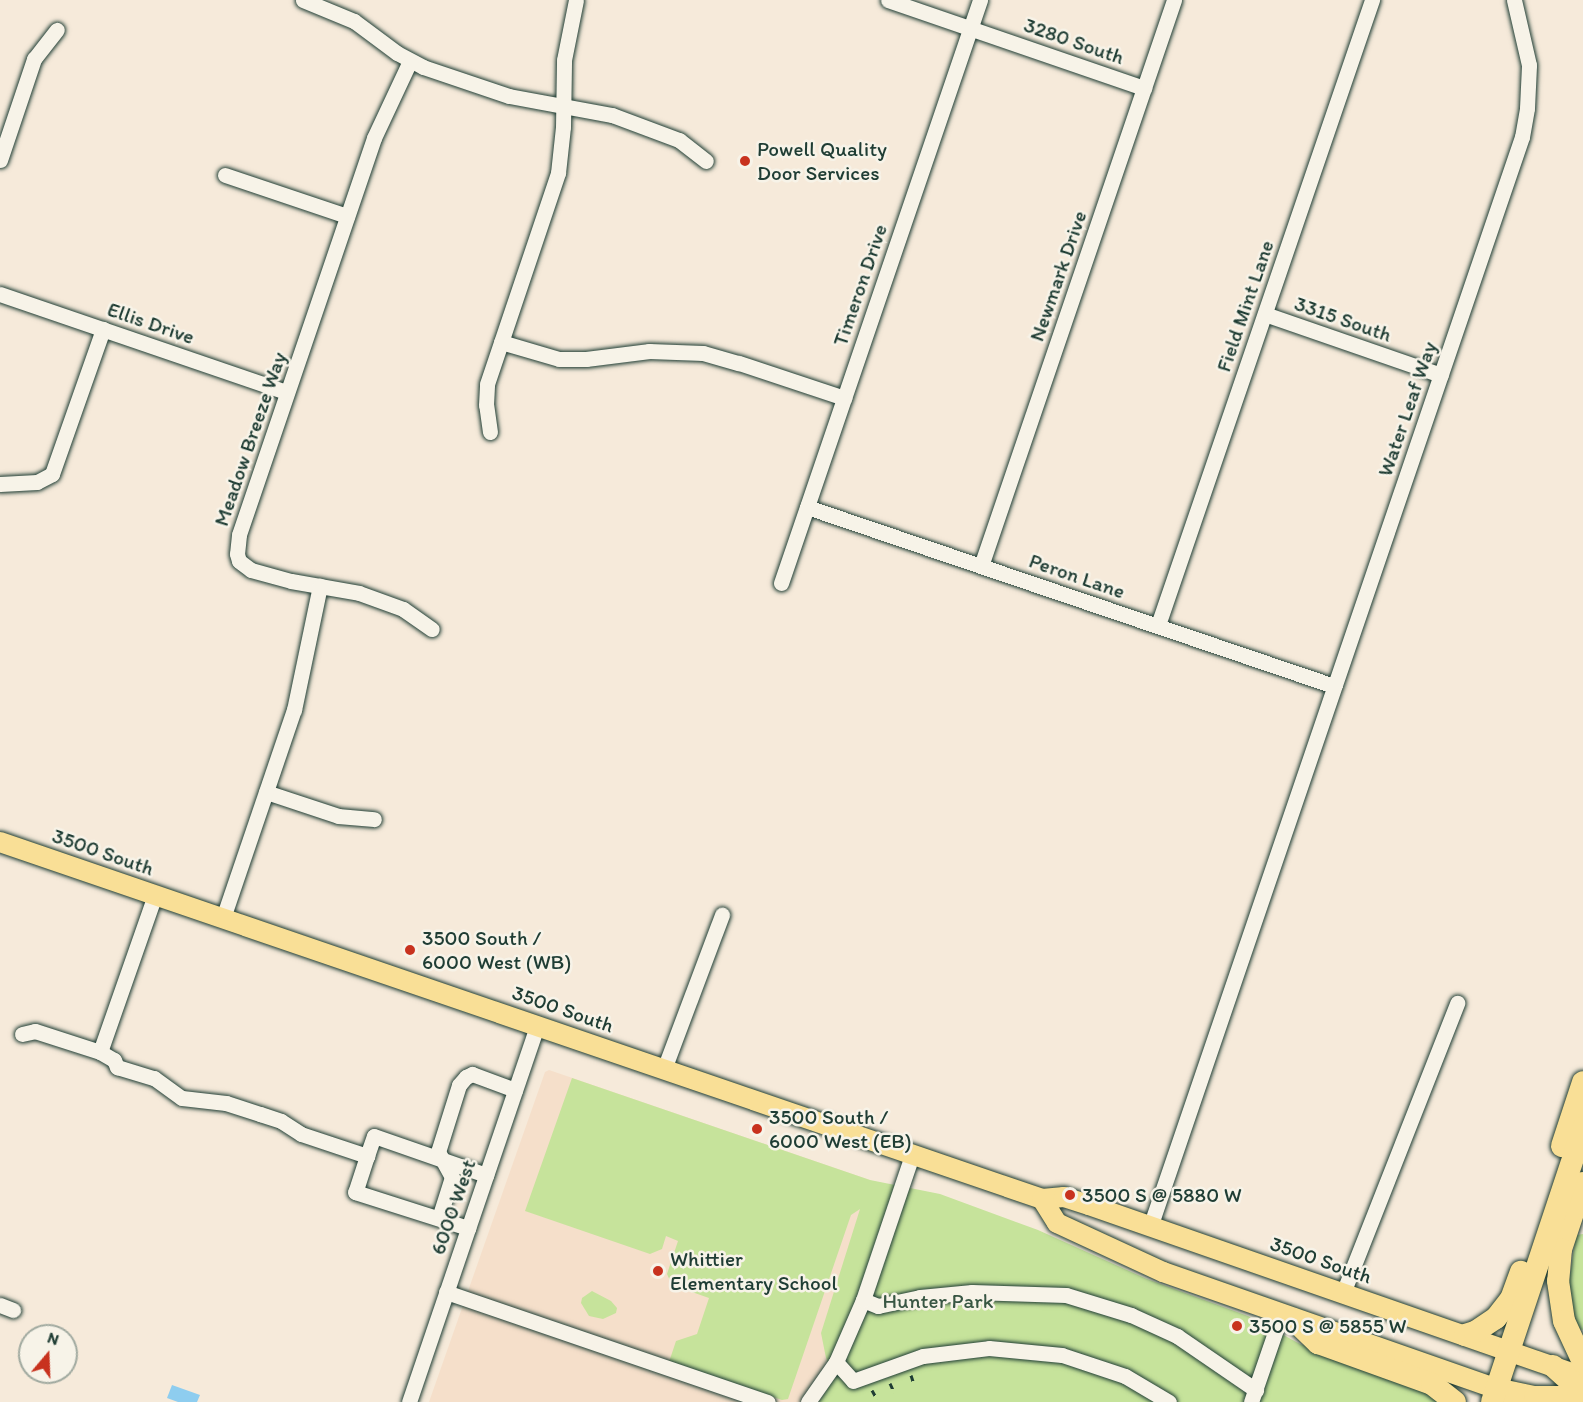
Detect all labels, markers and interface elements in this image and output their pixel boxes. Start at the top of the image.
street label: 3280 South [1021,12,1127,70]
place label: Powell Quality Door Services [757,136,886,186]
marker: Powell Quality Door Services [738,154,752,168]
street label: Newmark Drive [1024,207,1092,345]
street label: Timeron Drive [827,221,893,349]
street label: Field Mint Lane [1211,237,1279,375]
street label: 3315 South [1291,291,1395,347]
street label: Ellis Drive [104,296,198,350]
street label: Water Leaf Way [1372,339,1442,479]
street label: Meadow Breeze Way [208,349,292,529]
street label: Peron Lane [1026,548,1128,604]
street label: 3500 South [49,823,157,881]
place label: 3500 South / 6000 West (WB) [422,925,571,975]
marker: 3500 South / 6000 West (WB) [403,943,417,957]
street label: 3500 South [509,980,617,1038]
place label: 3500 South / 6000 West (EB) [769,1104,912,1154]
marker: 3500 South / 6000 West (EB) [750,1122,764,1136]
street label: 6000 West [425,1156,481,1258]
place label: 3500 S @ 5880 W [1082,1182,1242,1208]
marker: 3500 S @ 5880 W [1063,1188,1077,1202]
street label: 3500 South [1267,1231,1375,1289]
place label: Whittier Elementary School [670,1246,837,1296]
marker: Whittier Elementary School [651,1264,665,1278]
park label: Hunter Park [883,1288,993,1314]
place label: 3500 S @ 5855 W [1249,1313,1406,1339]
marker: 3500 S @ 5855 W [1230,1319,1244,1333]
north arrow [18,1324,78,1384]
text: N [45,1328,62,1349]

